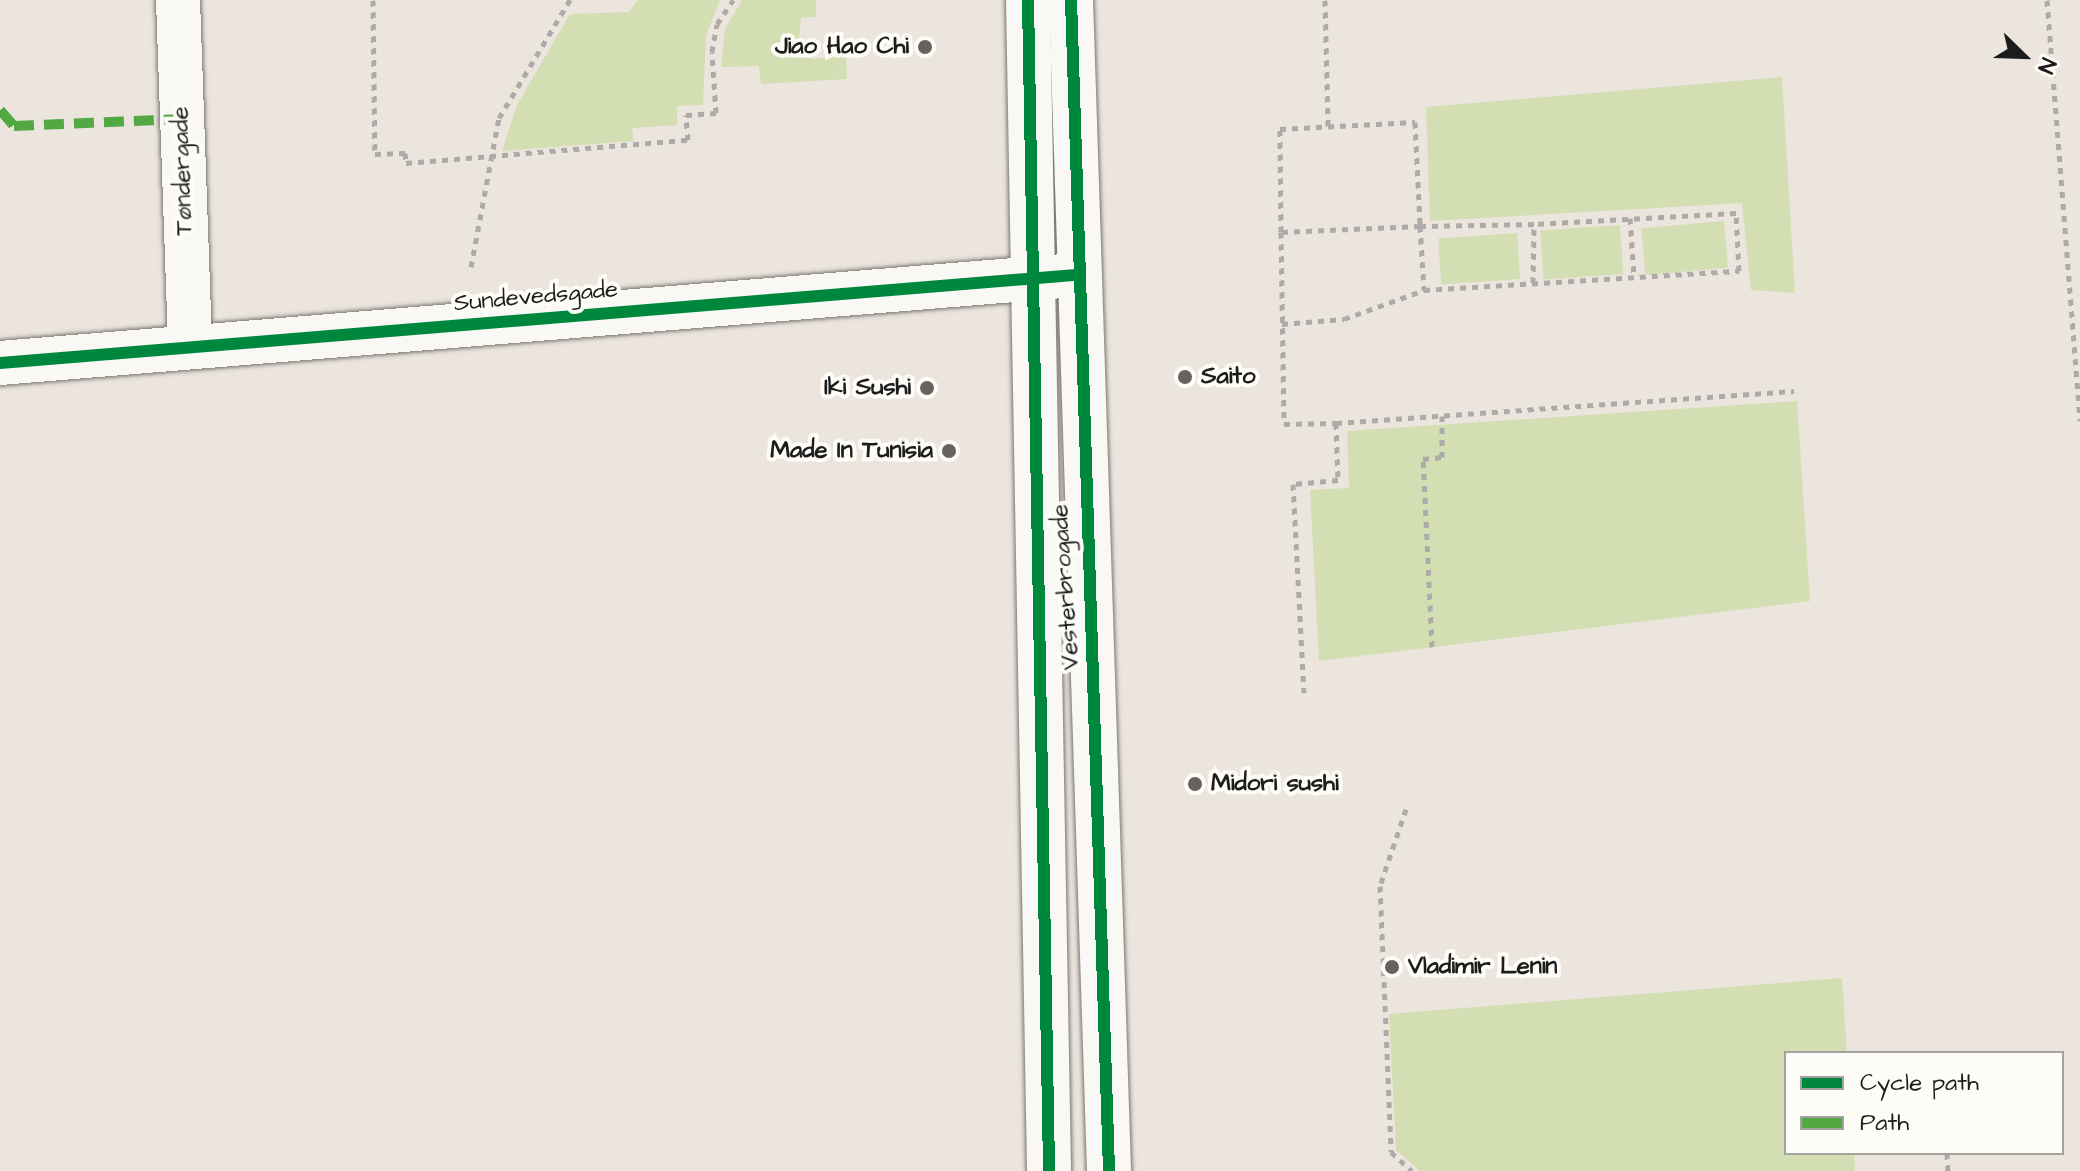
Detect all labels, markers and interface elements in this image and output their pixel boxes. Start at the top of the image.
north arrow [1984,16,2064,96]
place label: Jiao Hao Chi [775,33,909,61]
marker: Jiao Hao Chi [916,38,934,56]
text: N [2030,53,2064,78]
street label: Tøndergade [166,106,200,236]
street label: Sundevedsgade [453,275,619,319]
place label: Saito [1201,363,1255,391]
marker: Saito [1176,368,1194,386]
place label: Iki Sushi [824,374,911,402]
marker: Iki Sushi [918,379,936,397]
place label: Made In Tunisia [770,437,933,465]
marker: Made In Tunisia [940,442,958,460]
street label: Vesterbrogade [1046,503,1086,671]
place label: Midori sushi [1211,770,1339,798]
marker: Midori sushi [1186,775,1204,793]
place label: Vladimir Lenin [1408,953,1557,981]
marker: Vladimir Lenin [1383,958,1401,976]
legend [1784,1051,2064,1155]
text: Cycle path [1860,1066,1979,1100]
text: Path [1860,1106,1909,1140]

